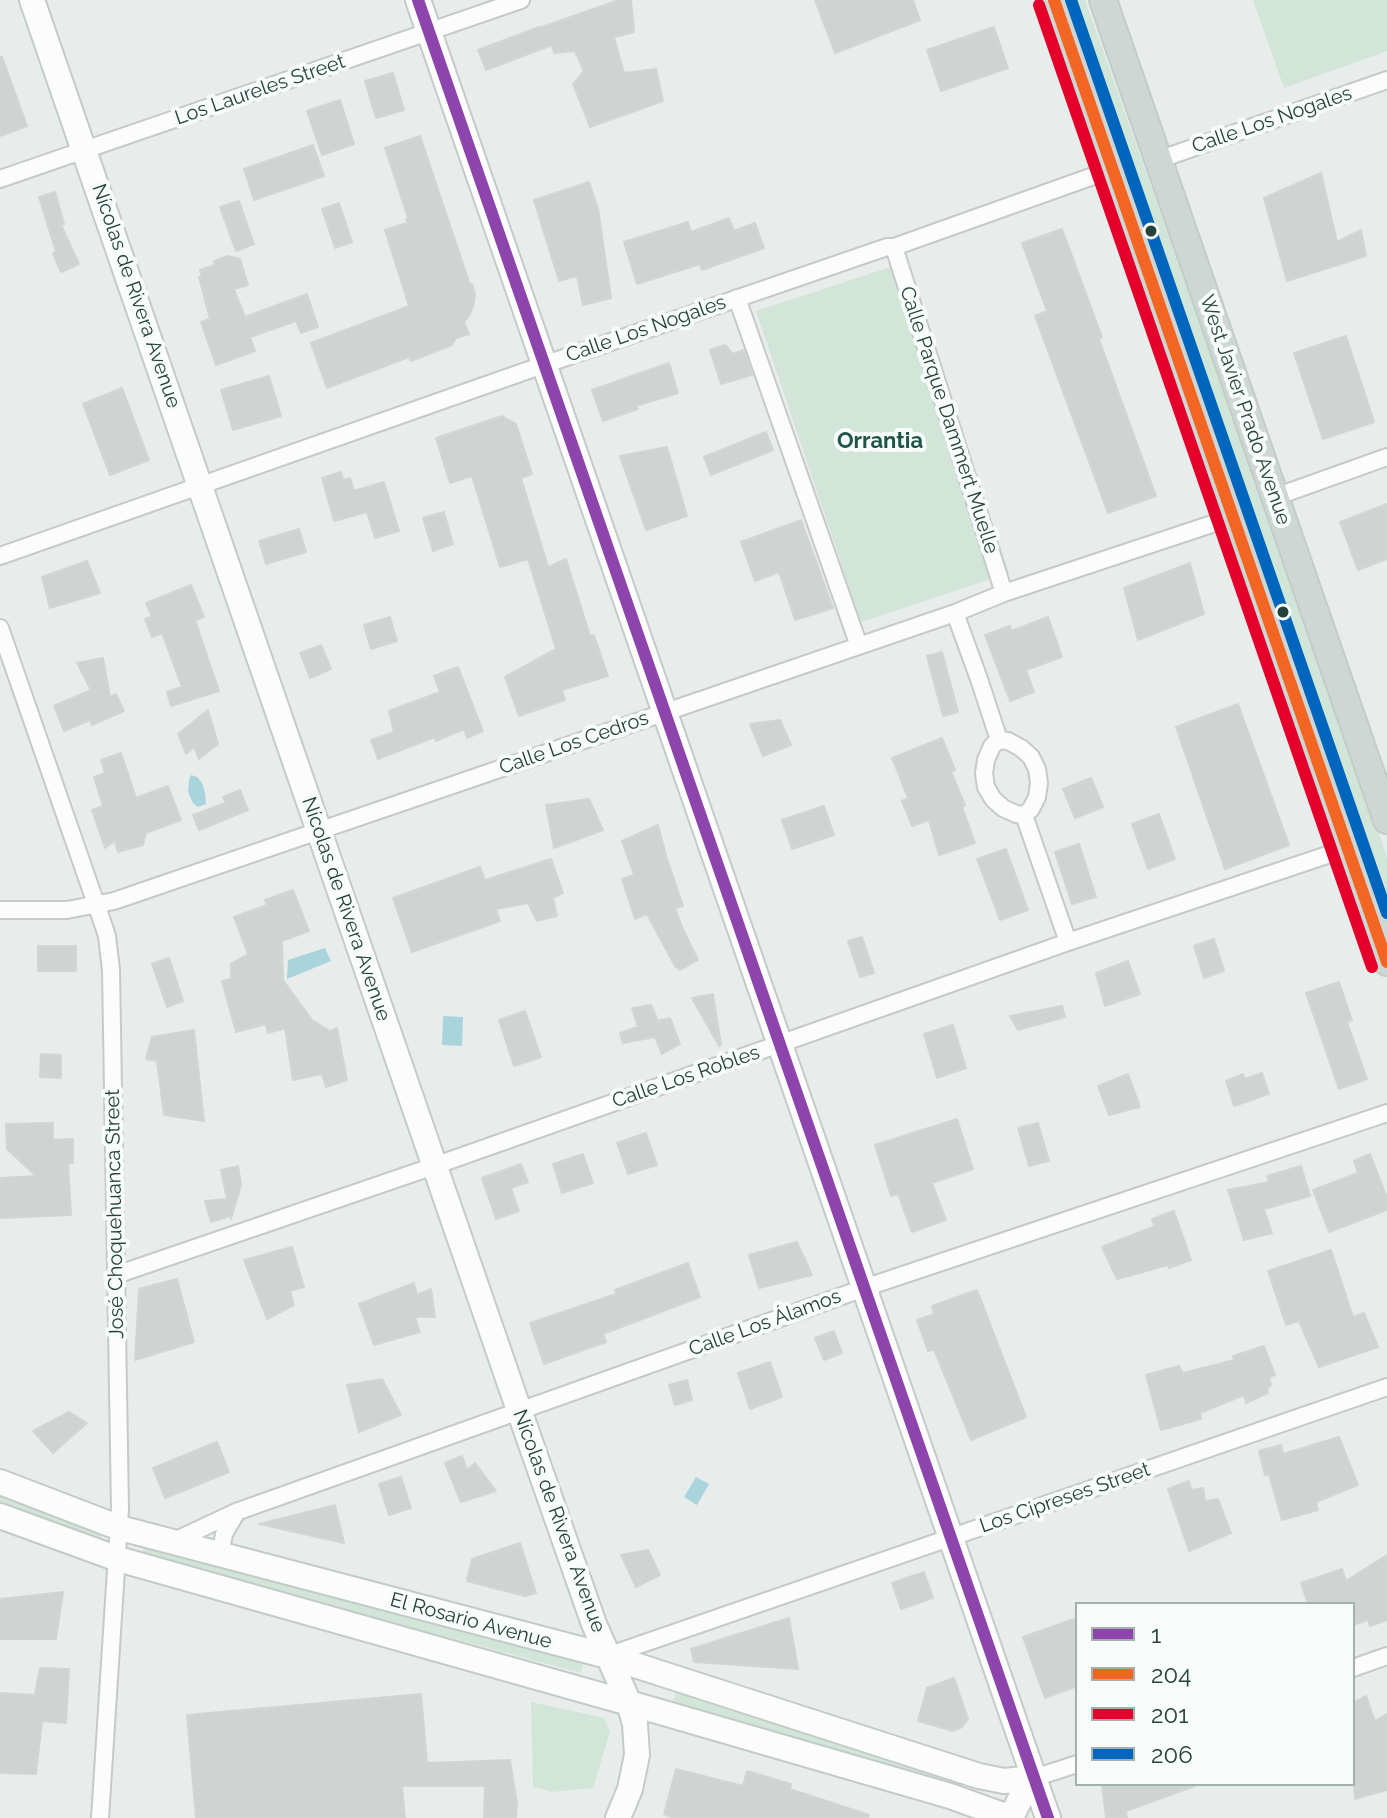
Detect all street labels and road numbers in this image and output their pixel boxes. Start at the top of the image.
street label: Los Laureles Street [172,50,348,130]
street label: Calle Los Nogales [1189,81,1355,159]
street label: Nícolas de Rivera Avenue [86,181,186,411]
street label: Calle Parque Dammert Muelle [894,283,1004,557]
street label: Calle Los Nogales [563,290,729,368]
street label: West Javier Prado Avenue [1194,292,1296,528]
street label: Calle Los Cedros [496,706,652,780]
street label: Nícolas de Rivera Avenue [296,794,396,1024]
street label: Calle Los Robles [609,1041,763,1113]
street label: José Choquehuanca Street [101,1089,129,1339]
street label: Calle Los Álamos [686,1284,844,1362]
street label: Nícolas de Rivera Avenue [507,1406,611,1636]
street label: Los Cipreses Street [977,1458,1153,1538]
street label: El Rosario Avenue [387,1588,555,1654]

